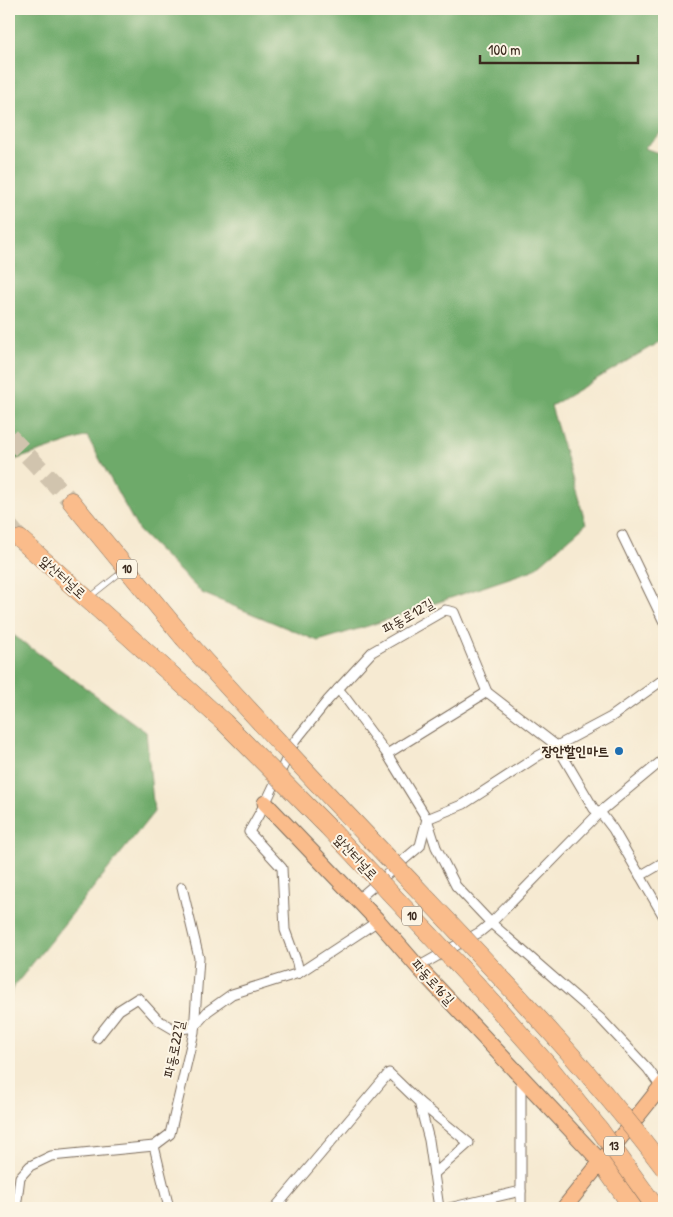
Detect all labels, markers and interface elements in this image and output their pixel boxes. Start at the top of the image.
scale bar [480,32,638,64]
text: 100 m [488,39,521,60]
street label: 앞산터널로 [36,551,91,603]
road number: 10 [117,560,137,578]
street label: 파동로12길 [378,593,438,638]
place label: 장안할인마트 [541,741,609,760]
marker: 장안할인마트 [613,745,625,757]
street label: 앞산터널로 [330,830,383,884]
road number: 10 [402,906,422,926]
street label: 파동로16길 [407,955,460,1009]
street label: 파동로22길 [159,1018,189,1079]
road number: 13 [604,1136,624,1156]

